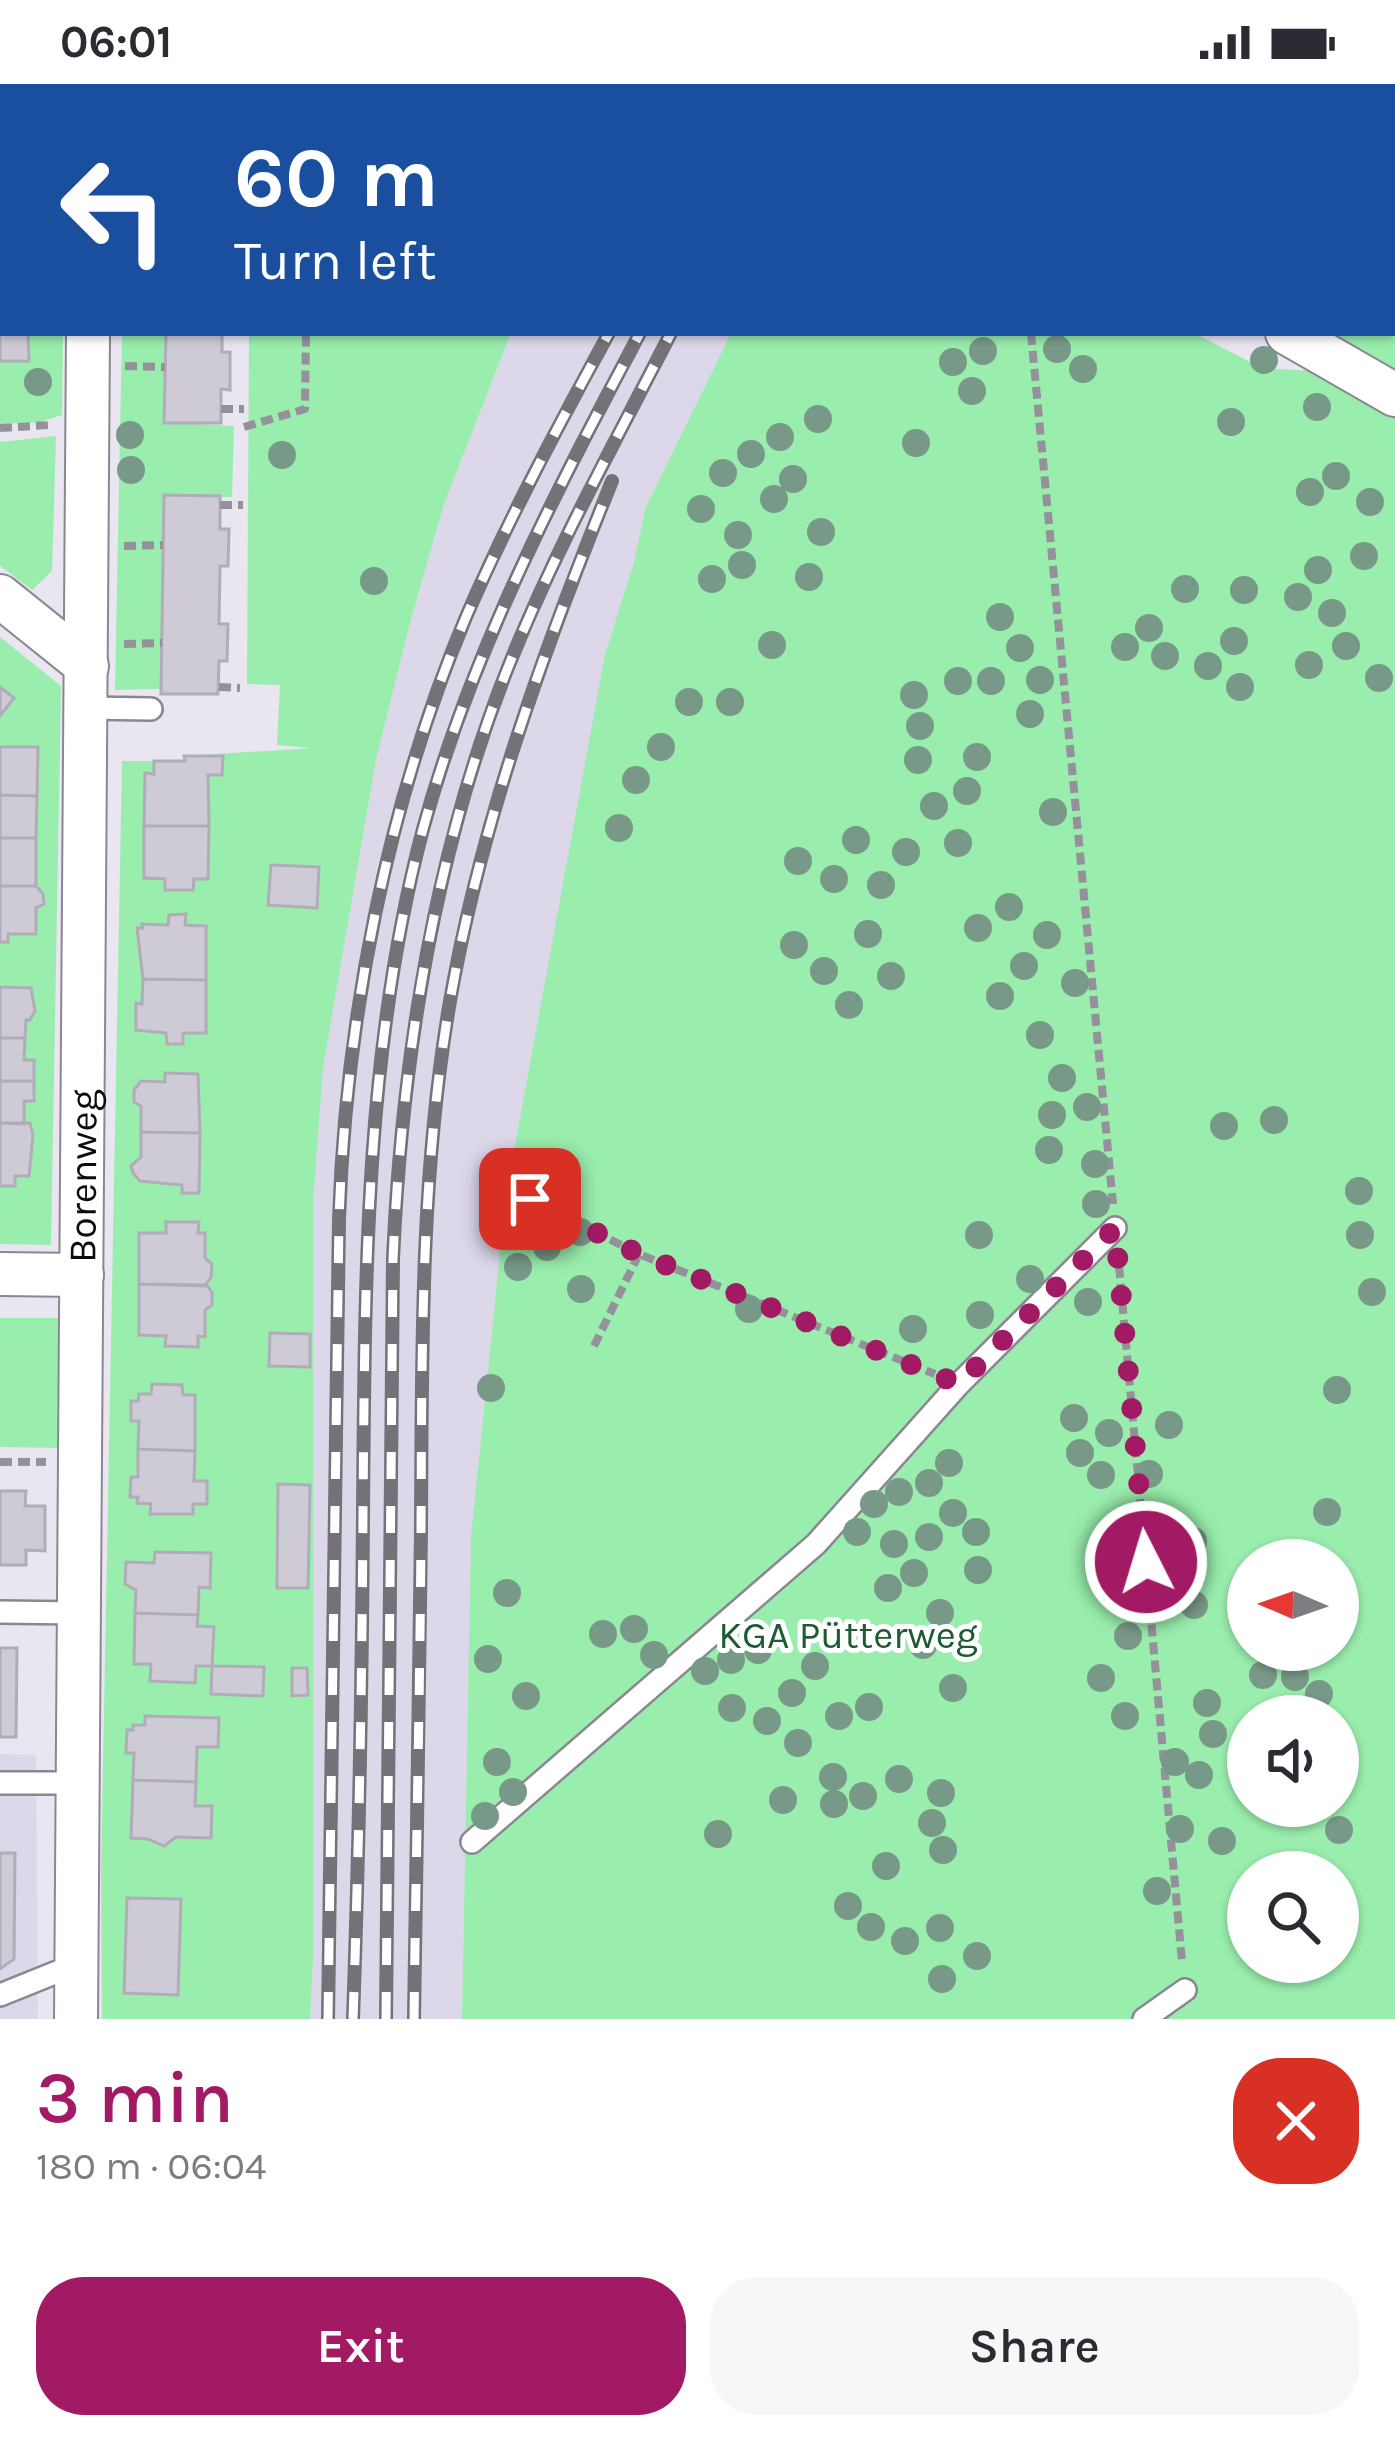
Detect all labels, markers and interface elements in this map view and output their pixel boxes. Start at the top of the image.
text: 06:01 [60,16,172,68]
text: 60 m [234,129,439,227]
icon: left [36,132,192,288]
text: Turn left [234,229,437,293]
street label: Borenweg [59,1089,107,1263]
pin [479,1148,581,1250]
icon: arrive [497,1166,563,1232]
position arrow [1083,1499,1209,1625]
north arrow [1227,1539,1359,1671]
map controls [1227,1539,1359,1983]
park label: KGA Pütterweg [718,1612,978,1658]
button: sound [1227,1695,1359,1827]
button: search [1227,1851,1359,1983]
text: 3 min [36,2056,234,2140]
button: close [1233,2058,1359,2184]
text: 180 m · 06:04 [36,2143,267,2189]
button: Exit [36,2277,686,2415]
button: Share [710,2277,1359,2415]

